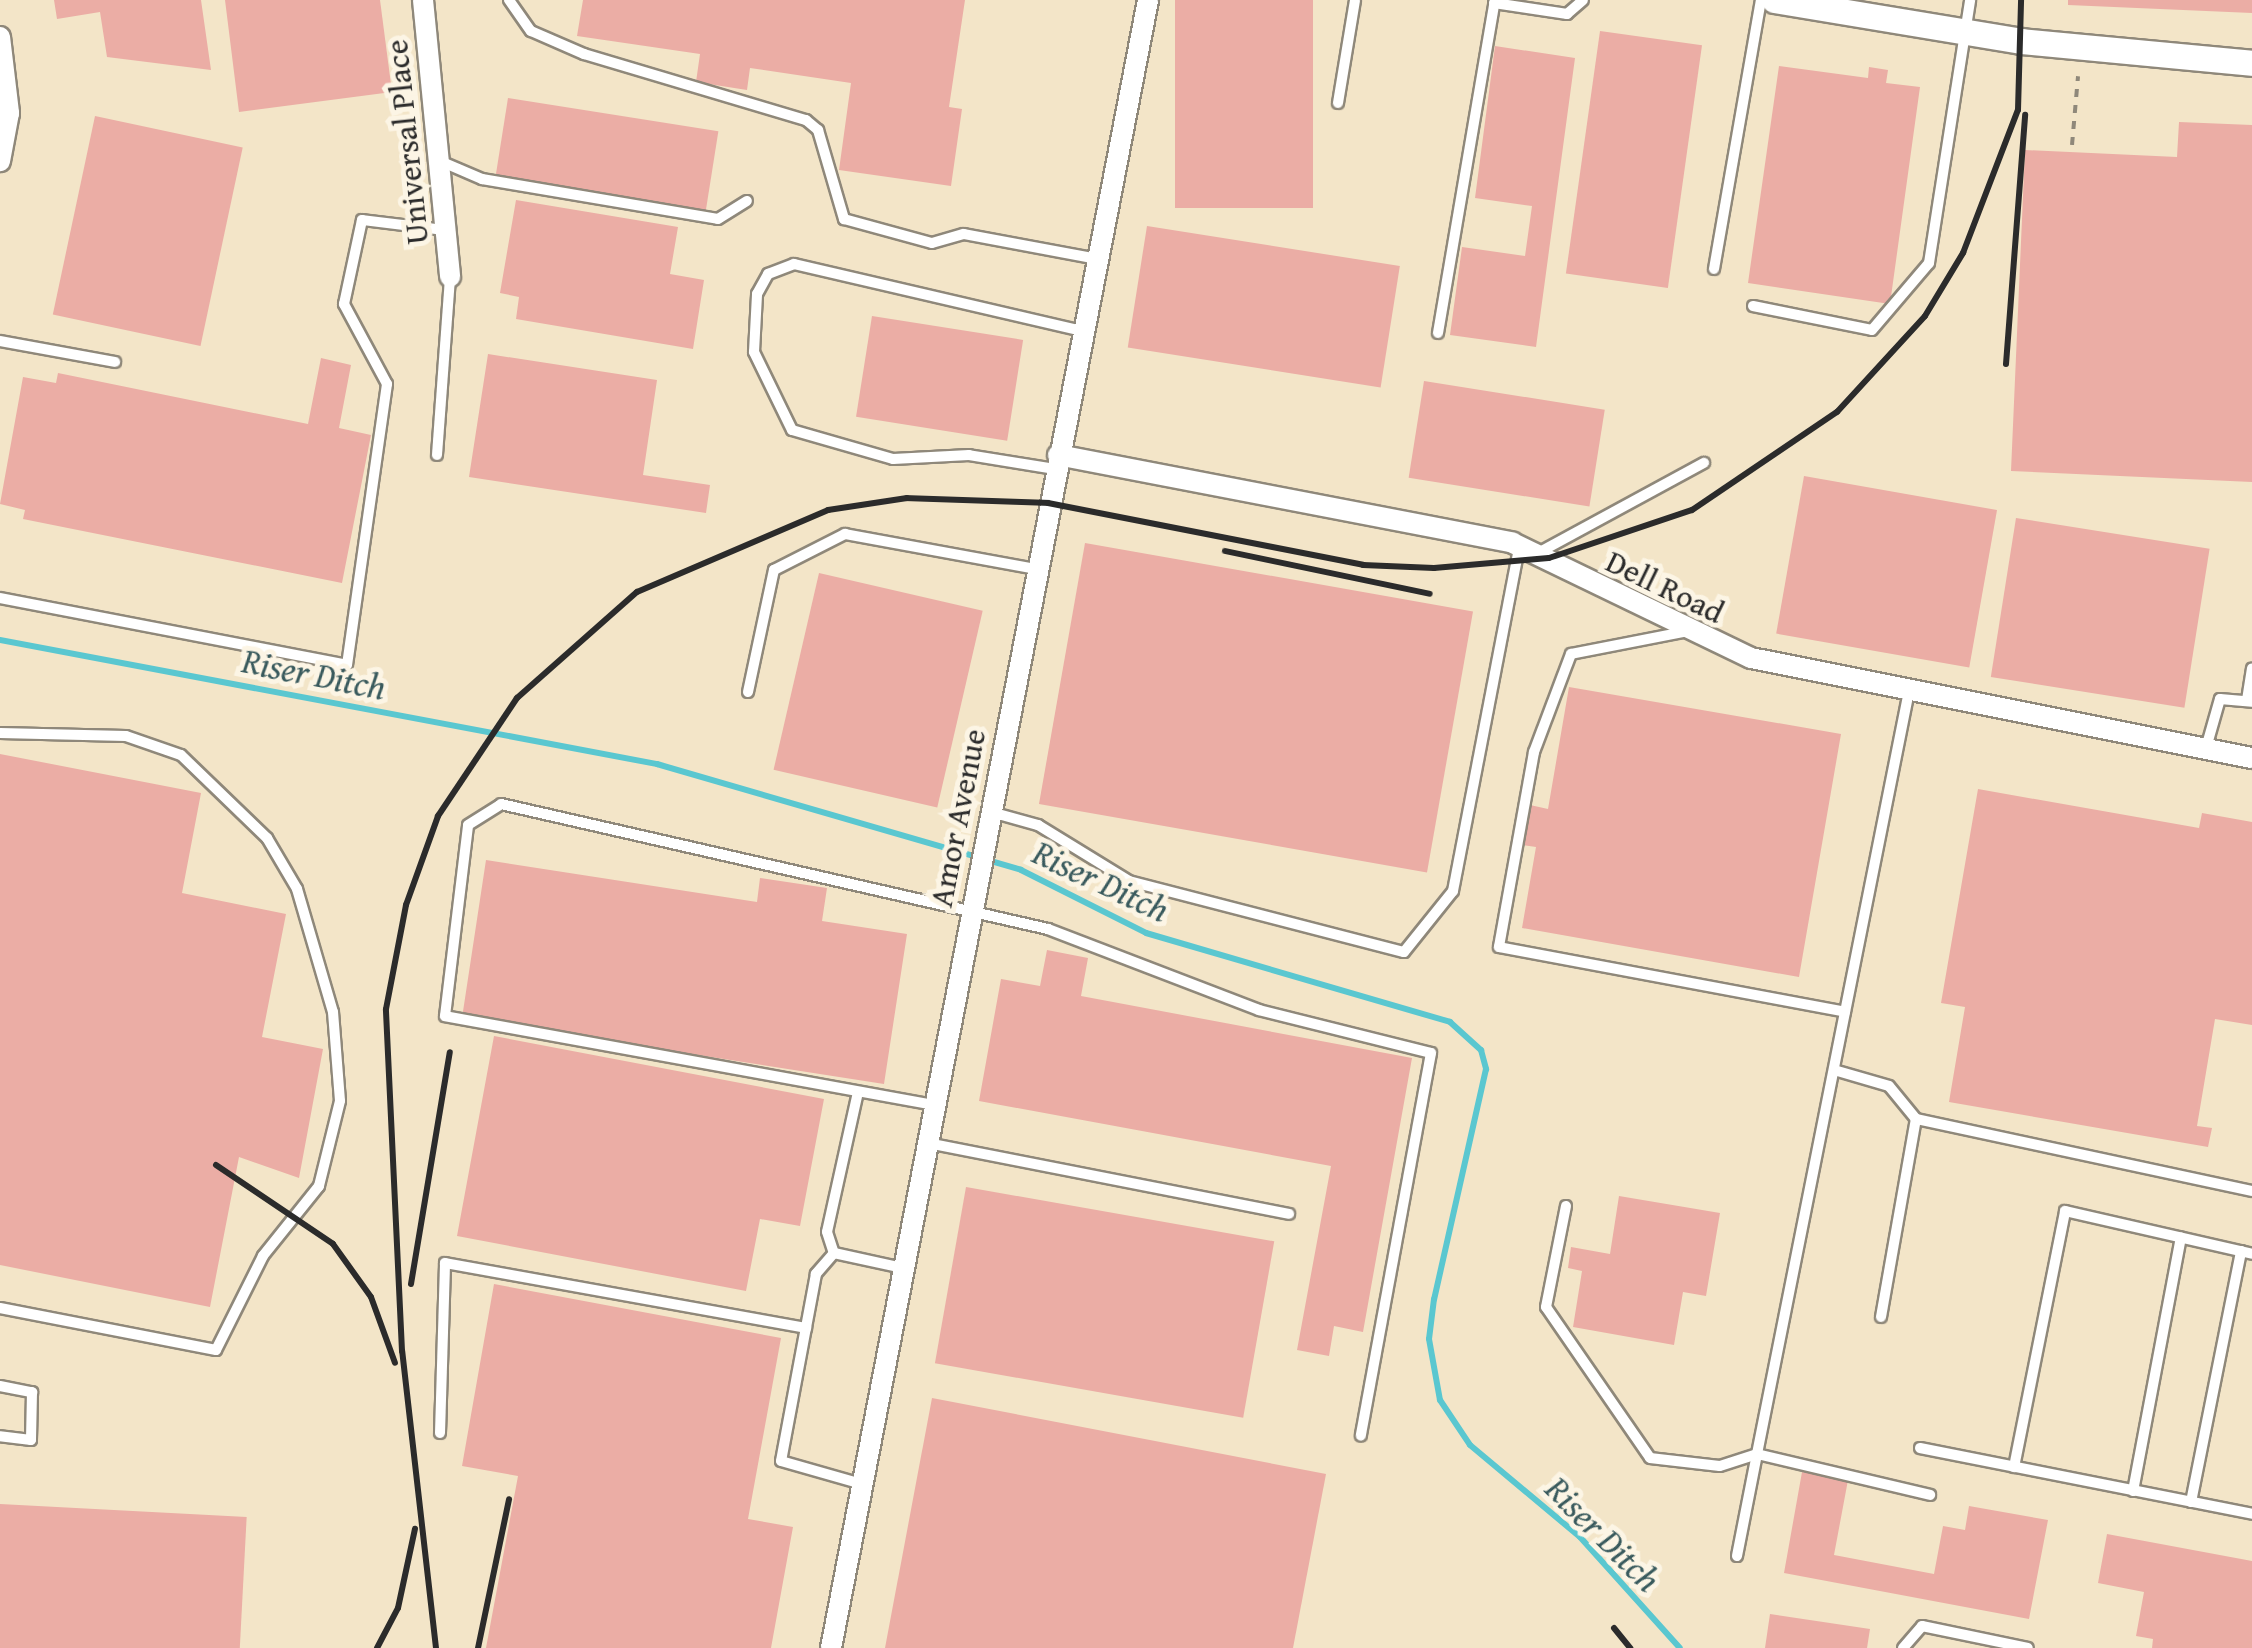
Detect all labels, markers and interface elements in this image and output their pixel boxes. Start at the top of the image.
street label: Universal Place [377,38,437,246]
street label: Dell Road [1600,542,1730,632]
water label: Riser Ditch [239,640,389,708]
street label: Amor Avenue [922,726,994,910]
water label: Riser Ditch [1026,831,1176,931]
water label: Riser Ditch [1537,1468,1669,1600]

